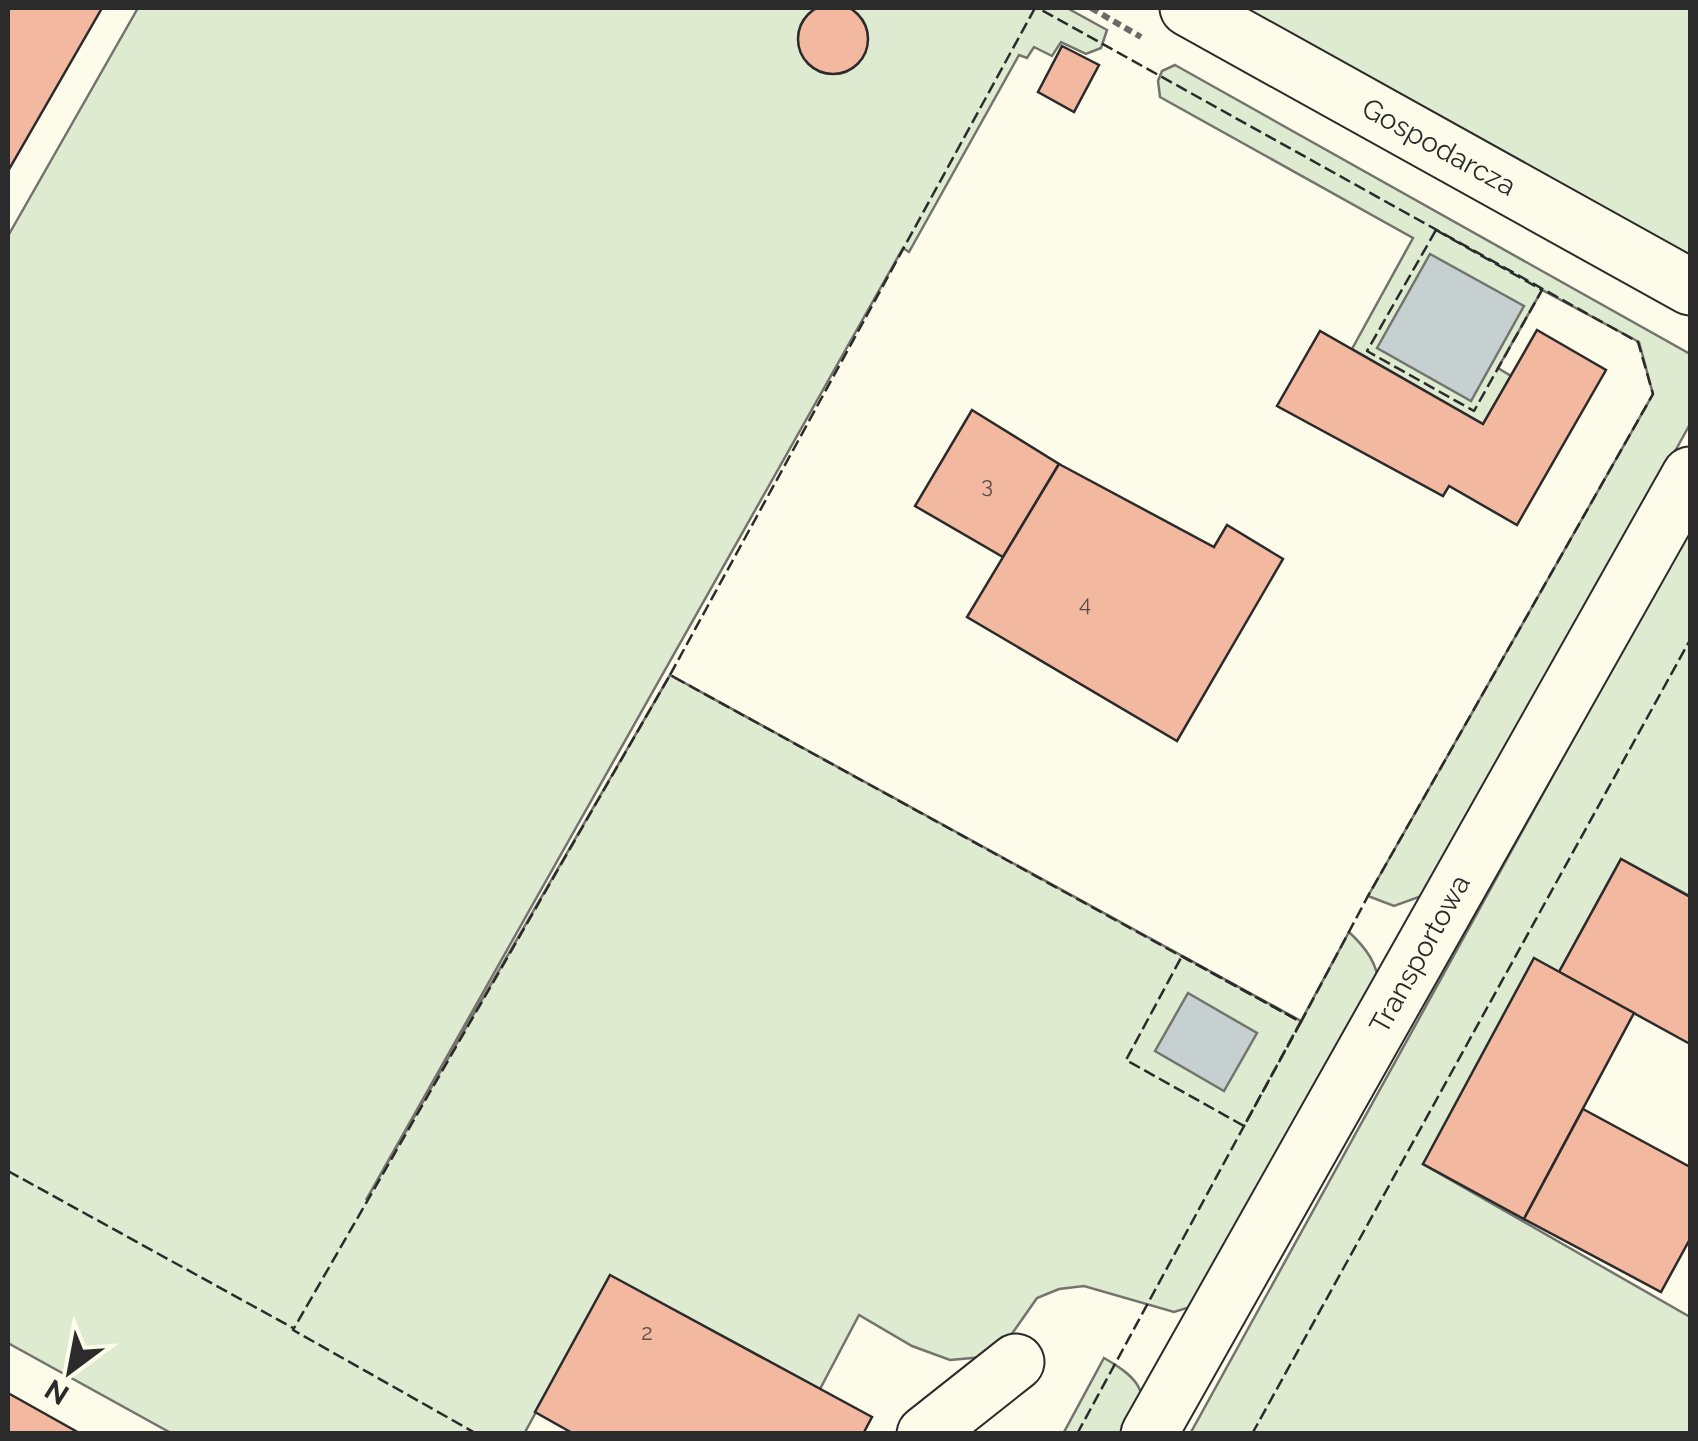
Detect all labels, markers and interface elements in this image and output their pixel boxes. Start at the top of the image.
street label: Gospodarcza [1356,91,1522,203]
house number: 3 [981,472,993,498]
house number: 4 [1079,590,1091,616]
street label: Transportowa [1363,869,1477,1039]
house number: 2 [641,1319,653,1345]
north arrow [20,1321,120,1421]
text: N [39,1372,75,1411]

